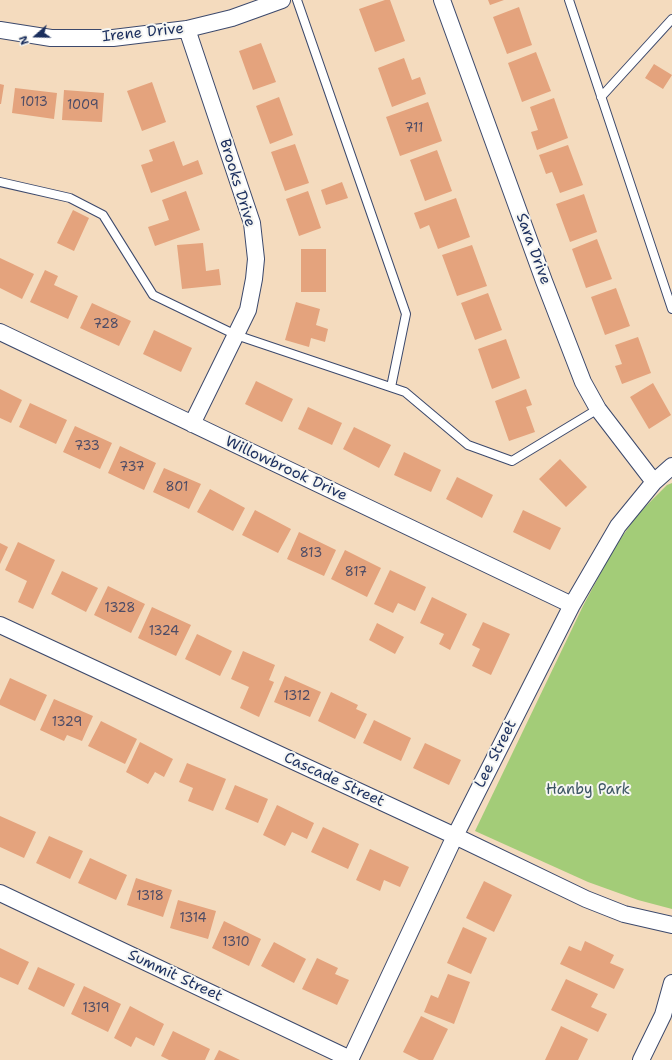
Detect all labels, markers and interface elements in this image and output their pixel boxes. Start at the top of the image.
north arrow [16,16,56,56]
street label: Irene Drive [101,20,185,46]
text: N [16,34,33,47]
house number: 1013 [20,95,48,111]
house number: 1009 [67,98,99,114]
house number: 711 [405,121,423,137]
street label: Brooks Drive [215,137,259,229]
street label: Sara Drive [512,211,554,287]
house number: 728 [93,317,119,333]
street label: Willowbrook Drive [222,433,350,505]
house number: 733 [74,439,100,455]
house number: 737 [119,460,145,476]
house number: 801 [166,480,188,496]
house number: 813 [300,546,322,562]
house number: 817 [345,565,367,581]
house number: 1328 [105,601,135,617]
house number: 1324 [149,624,179,640]
house number: 1312 [283,689,311,705]
house number: 1329 [52,715,82,731]
street label: Lee Street [471,717,521,791]
street label: Cascade Street [281,749,387,811]
park label: Hanby Park [546,781,630,799]
house number: 1318 [136,889,164,905]
house number: 1314 [179,911,207,927]
house number: 1310 [222,935,250,951]
street label: Summit Street [125,946,225,1006]
house number: 1319 [82,1001,110,1017]

